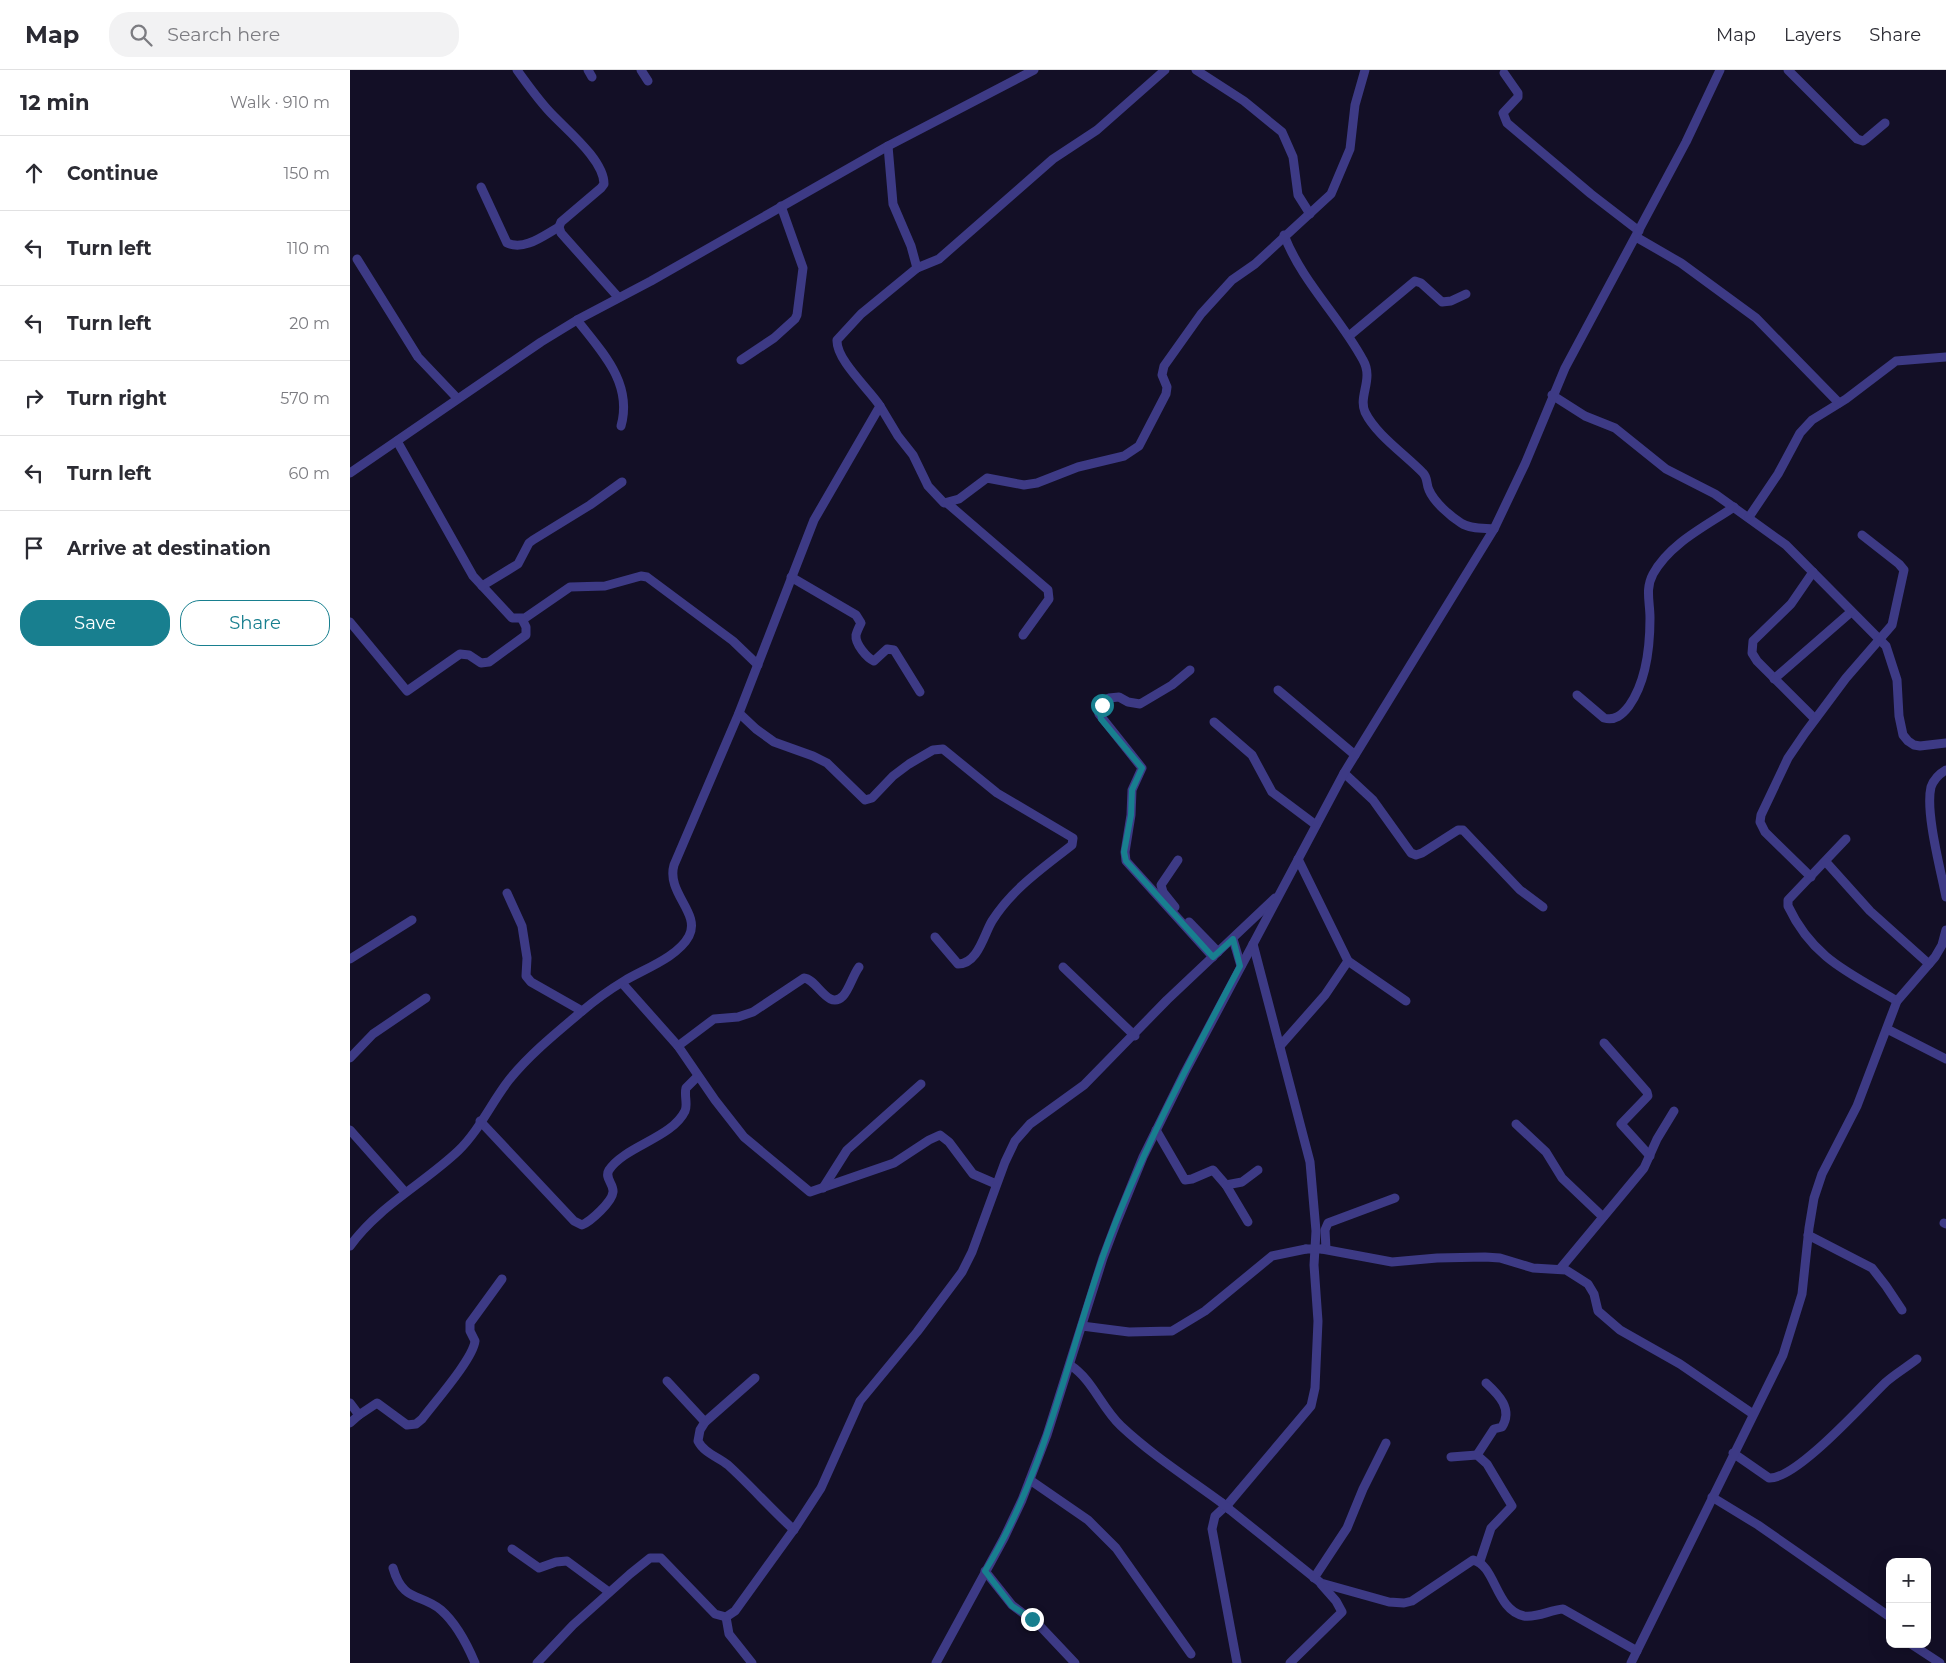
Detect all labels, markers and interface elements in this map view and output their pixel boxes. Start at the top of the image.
search box [109,12,459,57]
text: Map [25,20,79,49]
icon: search [127,21,155,49]
text: Search here [167,23,280,46]
text: Map [1716,24,1756,46]
text: Layers [1784,24,1841,46]
text: Share [1869,24,1921,46]
text: 12 min [20,90,89,115]
text: Walk · 910 m [230,93,330,112]
icon: ahead [20,159,48,187]
text: Continue [67,162,158,185]
text: 150 m [283,164,330,183]
icon: left [20,234,48,262]
text: Turn left [67,237,152,260]
text: 110 m [287,239,330,258]
icon: left [20,309,48,337]
text: Turn left [67,312,152,335]
text: 20 m [289,314,330,333]
icon: right [20,384,48,412]
text: Turn right [67,387,167,410]
text: 570 m [280,389,330,408]
icon: left [20,459,48,487]
text: Turn left [67,462,152,485]
text: 60 m [288,464,330,483]
icon: arrive [20,534,48,562]
text: Arrive at destination [67,537,271,560]
button: Save [20,600,170,646]
button: Share [180,600,330,646]
route start [1091,694,1114,717]
map controls [1886,1558,1931,1648]
button: + [1886,1558,1931,1603]
button: − [1886,1603,1931,1648]
route end [1021,1608,1044,1631]

